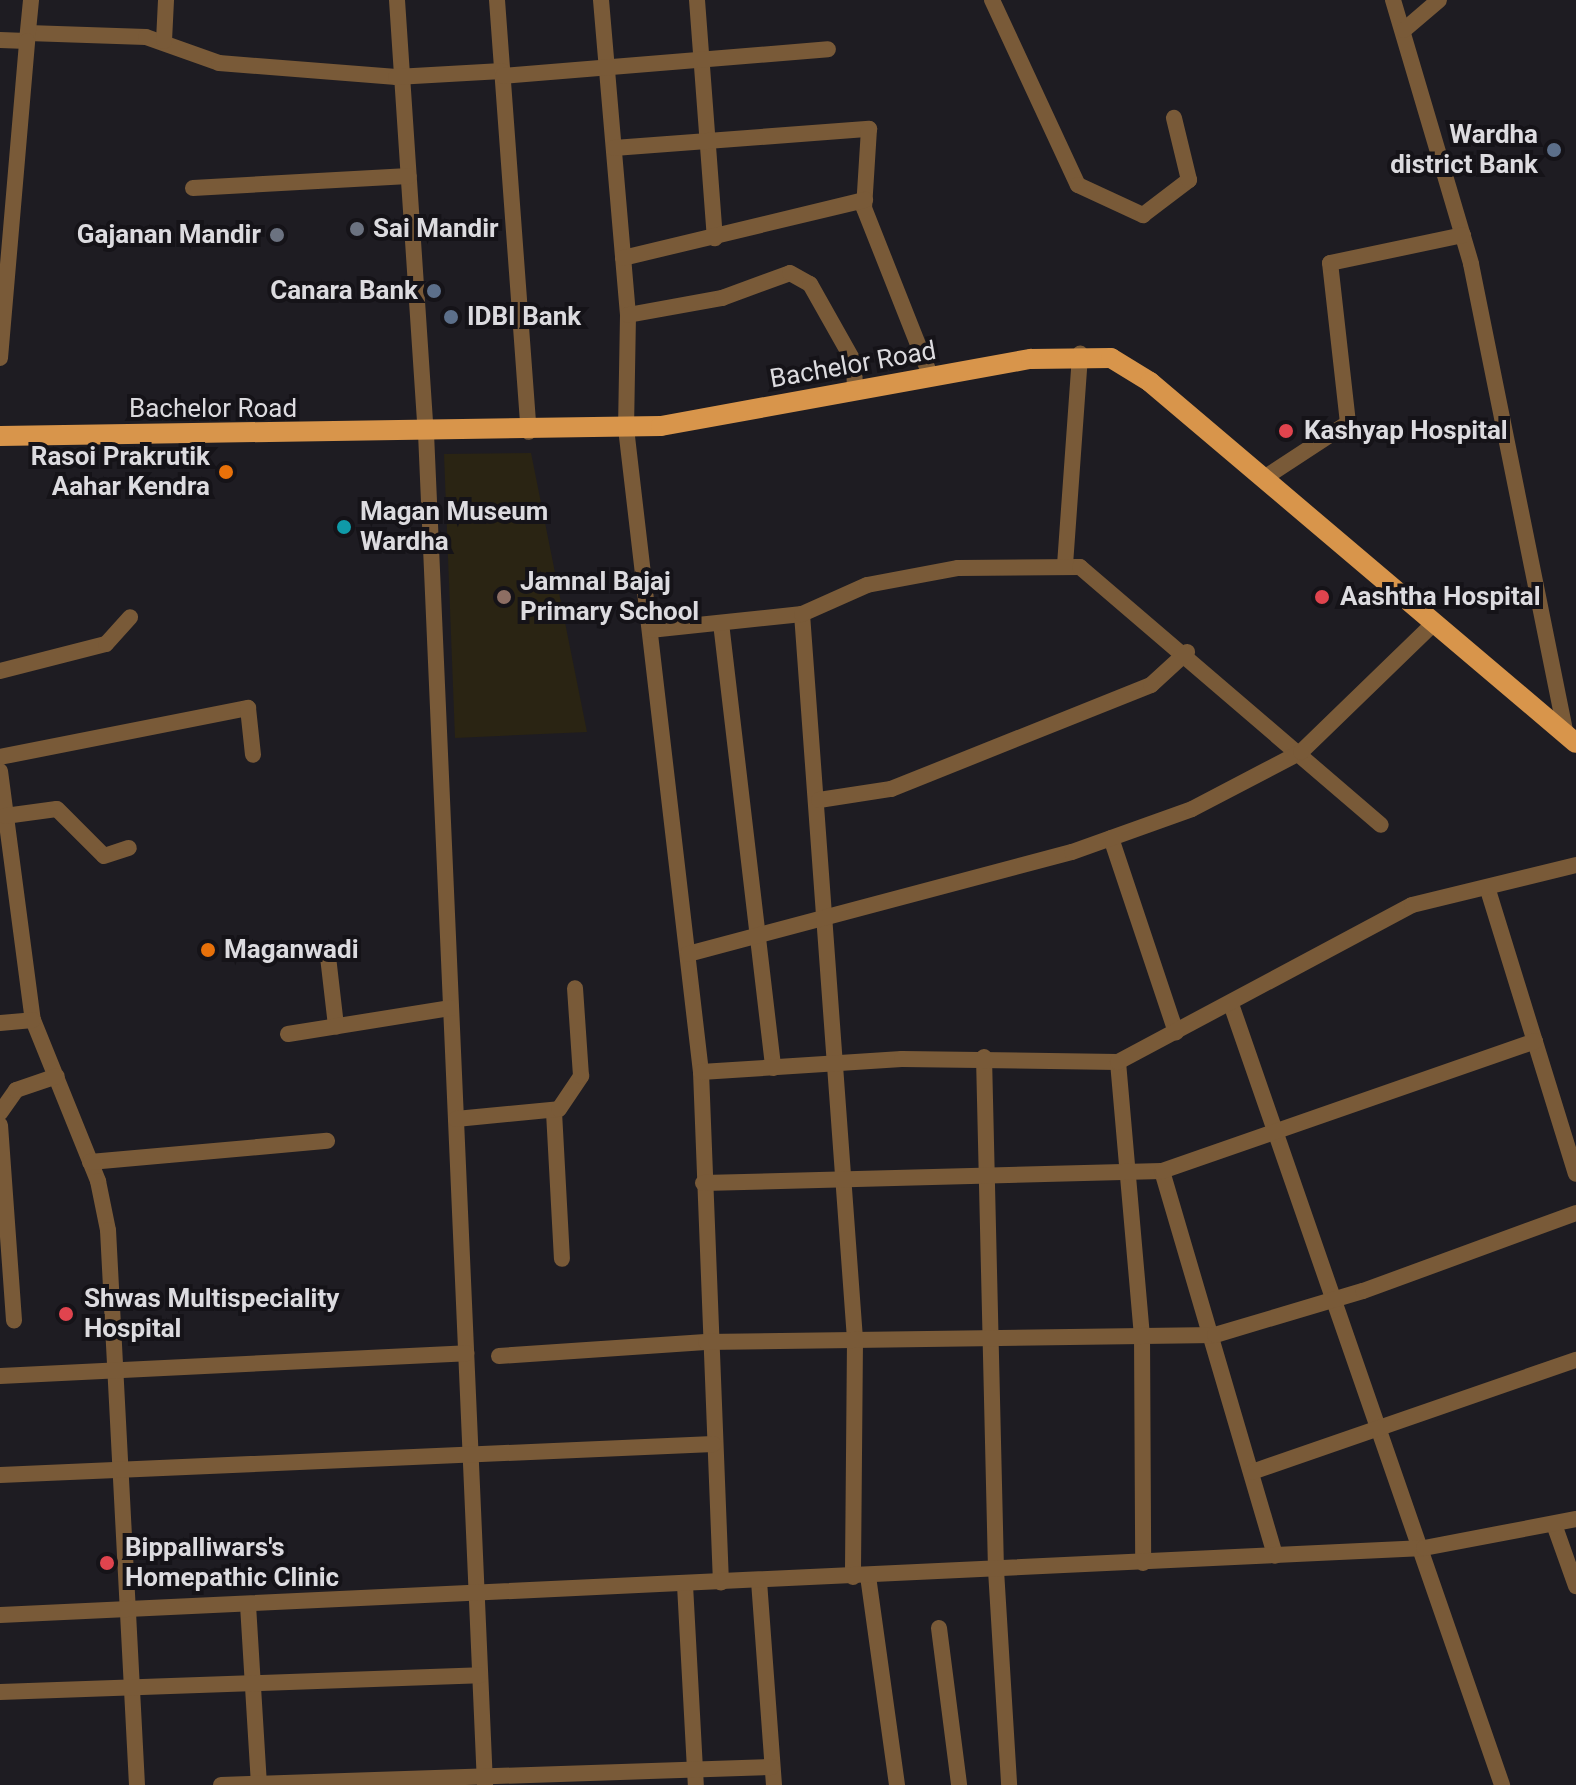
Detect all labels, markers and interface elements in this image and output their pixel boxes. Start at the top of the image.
place label: Wardha district Bank [1390,119,1538,180]
marker: Wardha district Bank [1545,141,1563,159]
place label: Sai Mandir [373,213,499,245]
place label: Gajanan Mandir [77,219,261,251]
marker: Sai Mandir [348,220,366,238]
marker: Gajanan Mandir [268,226,286,244]
place label: Canara Bank [270,275,418,307]
marker: Canara Bank [425,282,443,300]
place label: IDBI Bank [467,301,581,333]
marker: IDBI Bank [442,308,460,326]
street label: Bachelor Road [768,335,938,395]
street label: Bachelor Road [129,393,297,425]
place label: Kashyap Hospital [1304,415,1508,447]
marker: Kashyap Hospital [1275,420,1297,442]
place label: Rasoi Prakrutik Aahar Kendra [31,441,210,502]
marker: Rasoi Prakrutik Aahar Kendra [217,463,235,481]
place label: Magan Museum Wardha [360,496,548,558]
marker: Magan Museum Wardha [335,518,353,536]
place label: Jamnal Bajaj Primary School [520,566,699,628]
place label: Aashtha Hospital [1340,581,1541,613]
marker: Aashtha Hospital [1311,586,1333,608]
marker: Jamnal Bajaj Primary School [495,588,513,606]
place label: Maganwadi [224,934,359,966]
marker: Maganwadi [199,941,217,959]
place label: Shwas Multispeciality Hospital [84,1283,339,1344]
marker: Shwas Multispeciality Hospital [55,1303,77,1325]
place label: Bippalliwars's Homepathic Clinic [125,1532,339,1594]
marker: Bippalliwars's Homepathic Clinic [96,1552,118,1574]

